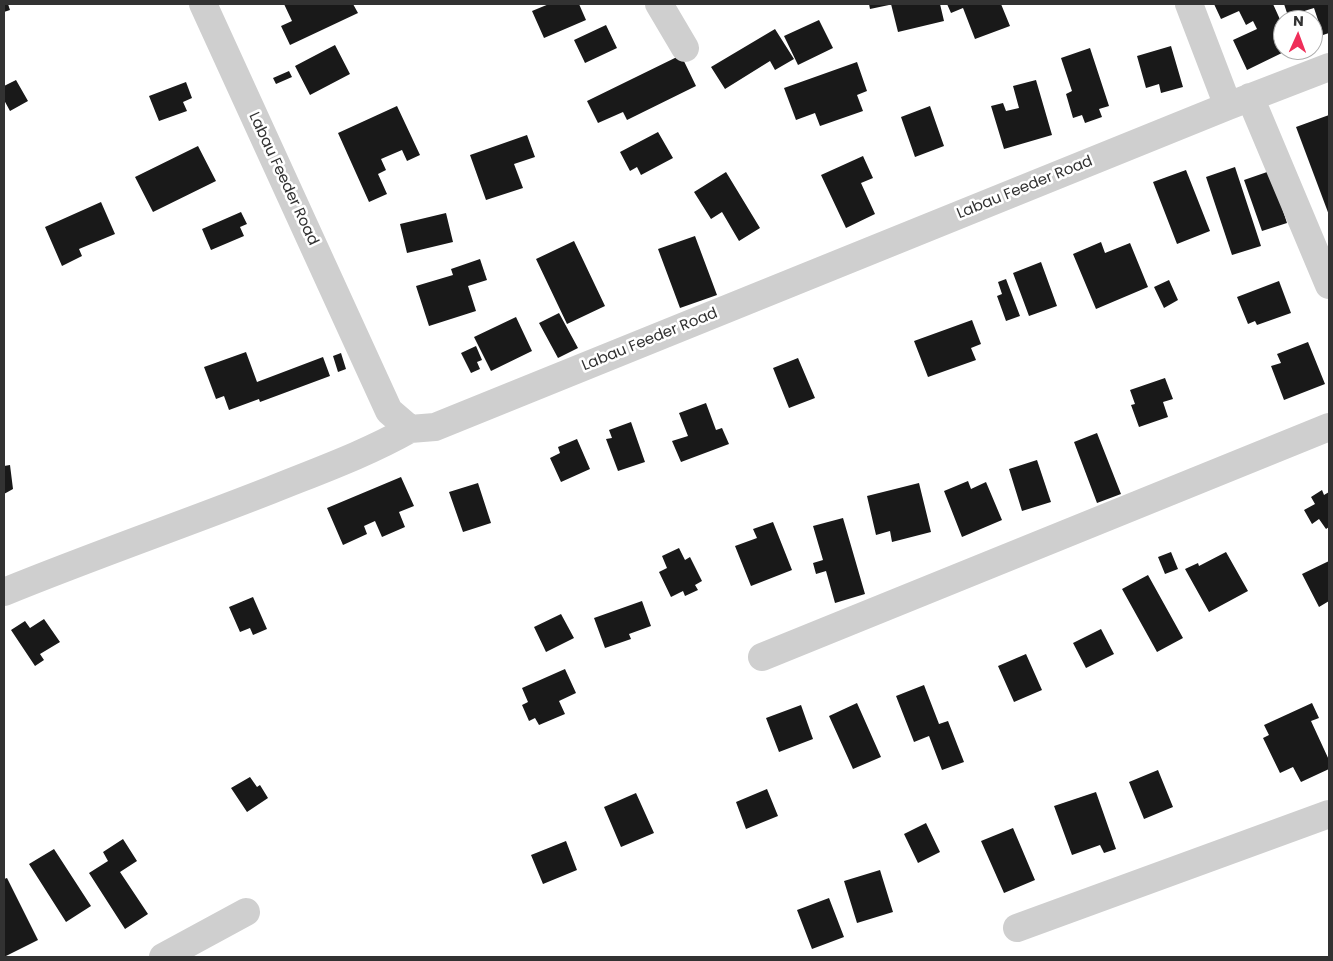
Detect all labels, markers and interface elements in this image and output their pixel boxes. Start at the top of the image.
north arrow [1273,10,1323,60]
text: N [1293,11,1304,31]
street label: Labau Feeder Road [244,110,322,248]
street label: Labau Feeder Road [955,153,1095,223]
street label: Labau Feeder Road [580,305,720,375]

